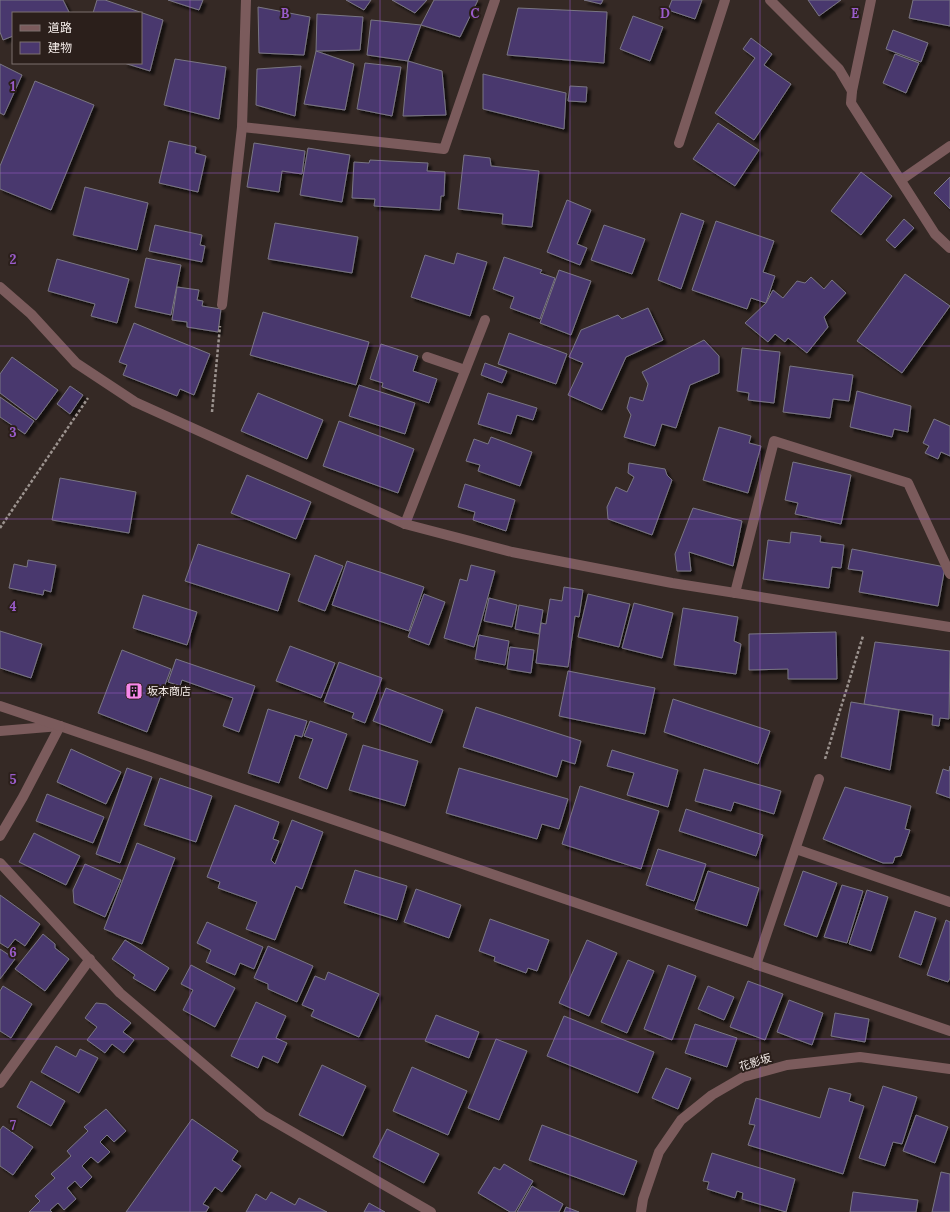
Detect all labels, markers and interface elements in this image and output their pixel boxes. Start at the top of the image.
text: B [281,5,290,22]
text: C [471,5,480,22]
text: D [660,5,670,22]
text: E [851,5,859,22]
legend [12,12,142,64]
text: 道路 [48,20,72,35]
text: 建物 [48,40,72,55]
text: 1 [10,78,16,95]
text: 2 [10,251,17,268]
text: 3 [9,424,17,441]
text: 4 [9,598,17,615]
building icon: 坂本商店 [124,681,144,701]
place label: 坂本商店 [147,684,191,698]
text: 5 [9,771,17,788]
text: 6 [9,944,17,961]
street label: 花影坂 [737,1050,773,1074]
text: 7 [10,1117,16,1134]

